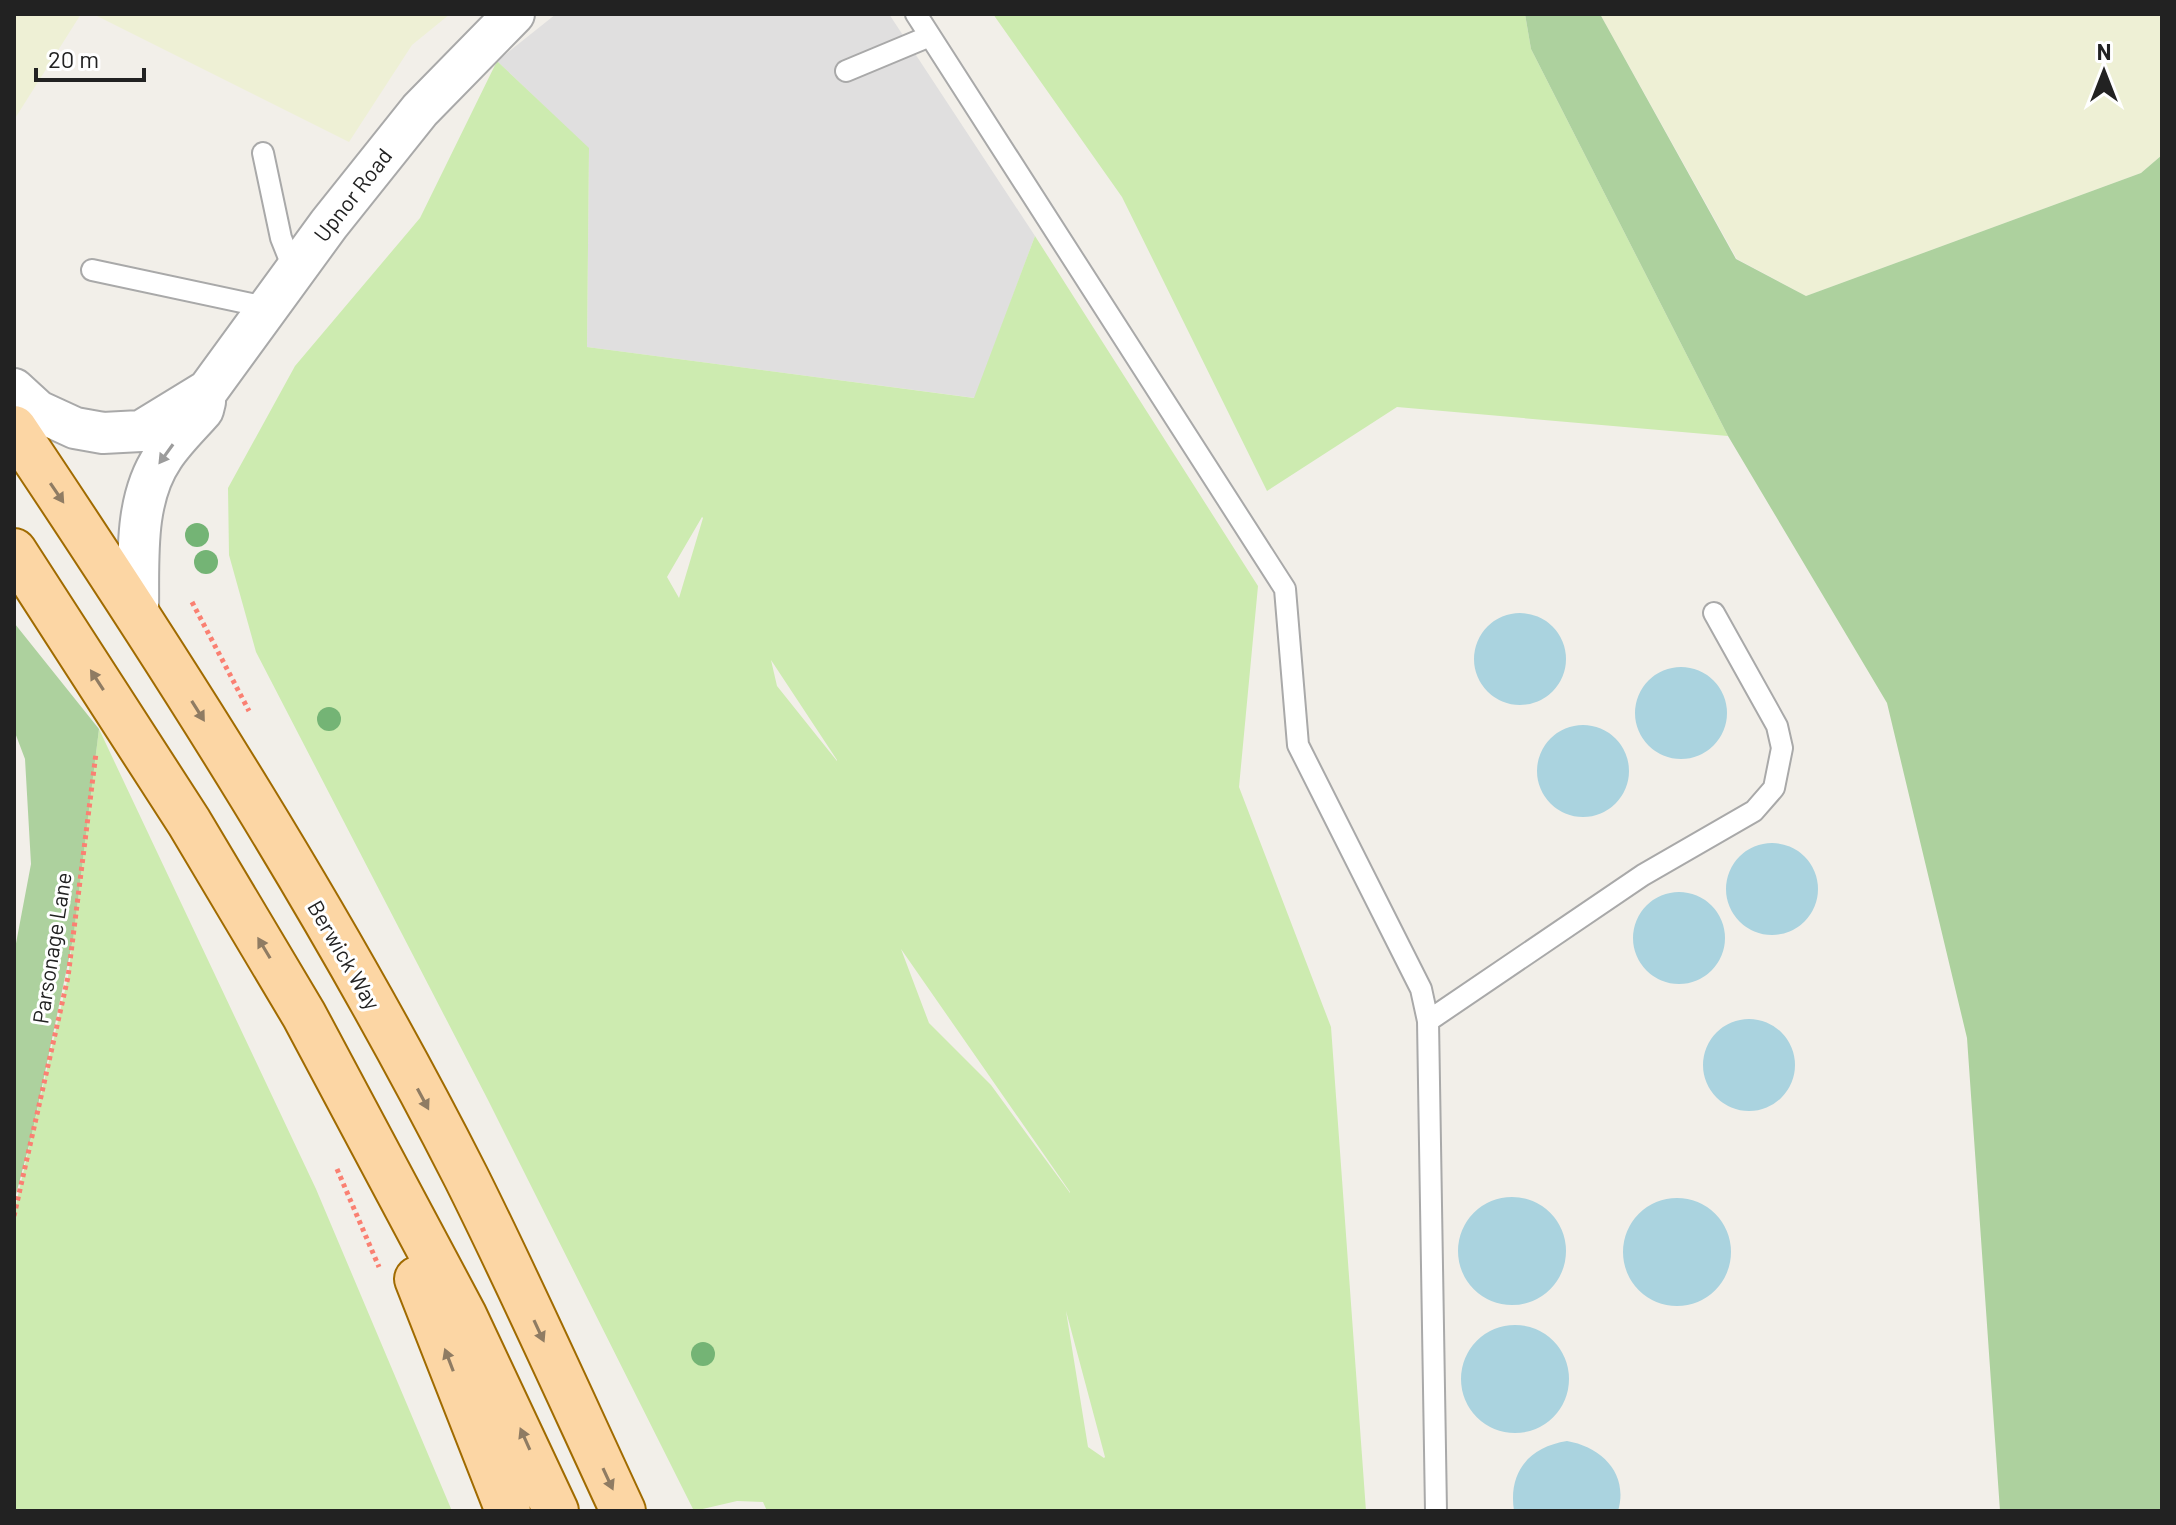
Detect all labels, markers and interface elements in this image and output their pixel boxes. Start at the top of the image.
scale bar [36,32,144,82]
north arrow [2064,32,2144,112]
text: N [2097,38,2111,64]
text: 20 m [48,44,99,73]
street label: Upnor Road [308,143,397,246]
one-way arrow [158,443,174,465]
one-way arrow [50,482,65,503]
one-way arrow [90,669,105,690]
one-way arrow [191,700,205,722]
street label: Parsonage Lane [26,870,76,1025]
street label: Berwick Way [303,895,387,1014]
one-way arrow [257,937,271,959]
one-way arrow [417,1087,430,1110]
one-way arrow [532,1320,546,1343]
one-way arrow [443,1348,456,1372]
one-way arrow [518,1428,531,1451]
one-way arrow [601,1467,615,1491]

